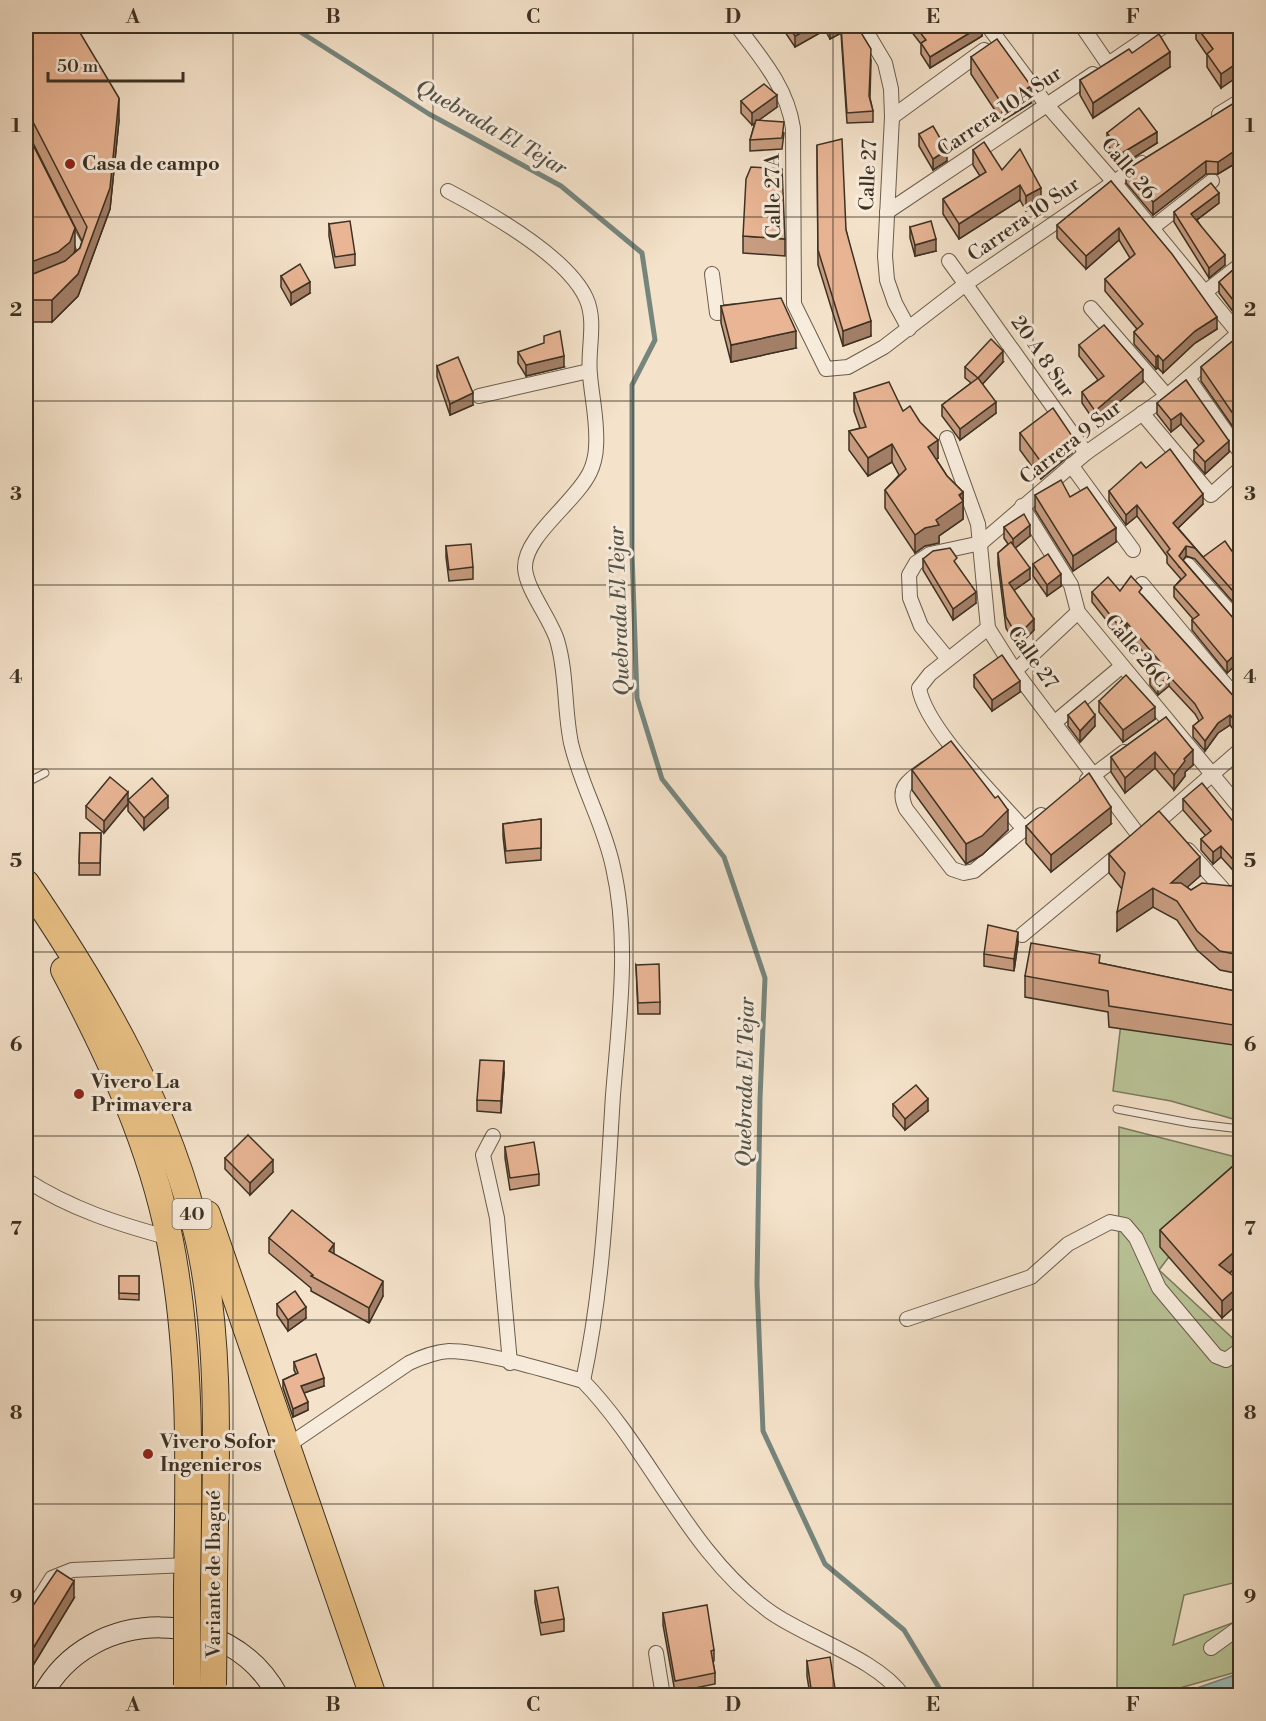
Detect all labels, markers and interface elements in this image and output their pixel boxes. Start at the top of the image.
text: A [125,5,141,30]
text: B [325,5,341,30]
text: C [526,5,540,30]
text: D [725,5,741,30]
text: E [926,5,940,30]
text: F [1126,5,1140,30]
scale bar [48,45,183,83]
text: 50 m [57,55,99,78]
street label: Carrera 10A Sur [933,61,1067,163]
water label: Quebrada El Tejar [411,74,572,182]
text: 1 [11,114,21,139]
text: 1 [1245,114,1255,139]
street label: Calle 26 [1095,133,1161,205]
street label: Calle 27 [855,139,883,211]
place label: Casa de campo [82,152,220,177]
street label: Calle 27A [761,152,787,239]
marker: Casa de campo [63,157,77,171]
street label: Carrera 10 Sur [963,172,1085,268]
text: 2 [10,298,22,323]
text: 2 [1244,298,1256,323]
street label: 20 A 8 Sur [1005,311,1080,403]
street label: Carrera 9 Sur [1015,395,1127,490]
text: 3 [10,482,22,507]
text: 3 [1244,482,1256,507]
water label: Quebrada El Tejar [604,524,636,697]
street label: Calle 26C [1098,610,1174,692]
street label: Calle 27 [1001,622,1063,694]
text: 4 [9,665,23,690]
text: 4 [1243,665,1257,690]
text: 5 [10,849,22,874]
text: 5 [1244,849,1256,874]
water label: Quebrada El Tejar [732,996,761,1167]
text: 6 [10,1033,23,1058]
text: 6 [1244,1033,1257,1058]
place label: Vivero La Primavera [90,1070,192,1118]
marker: Vivero La Primavera [72,1087,86,1101]
road number: 40 [172,1199,212,1229]
text: 7 [10,1217,22,1242]
text: 7 [1244,1217,1256,1242]
text: 8 [10,1401,23,1426]
text: 8 [1244,1401,1257,1426]
place label: Vivero Sofor Ingenieros [159,1430,276,1478]
marker: Vivero Sofor Ingenieros [141,1447,155,1461]
street label: Variante de Ibagué [202,1490,227,1659]
text: 9 [10,1585,22,1610]
text: 9 [1244,1585,1256,1610]
text: A [125,1693,141,1718]
text: B [325,1693,341,1718]
text: C [526,1693,540,1718]
text: D [725,1693,741,1718]
text: E [926,1693,940,1718]
text: F [1126,1693,1140,1718]

